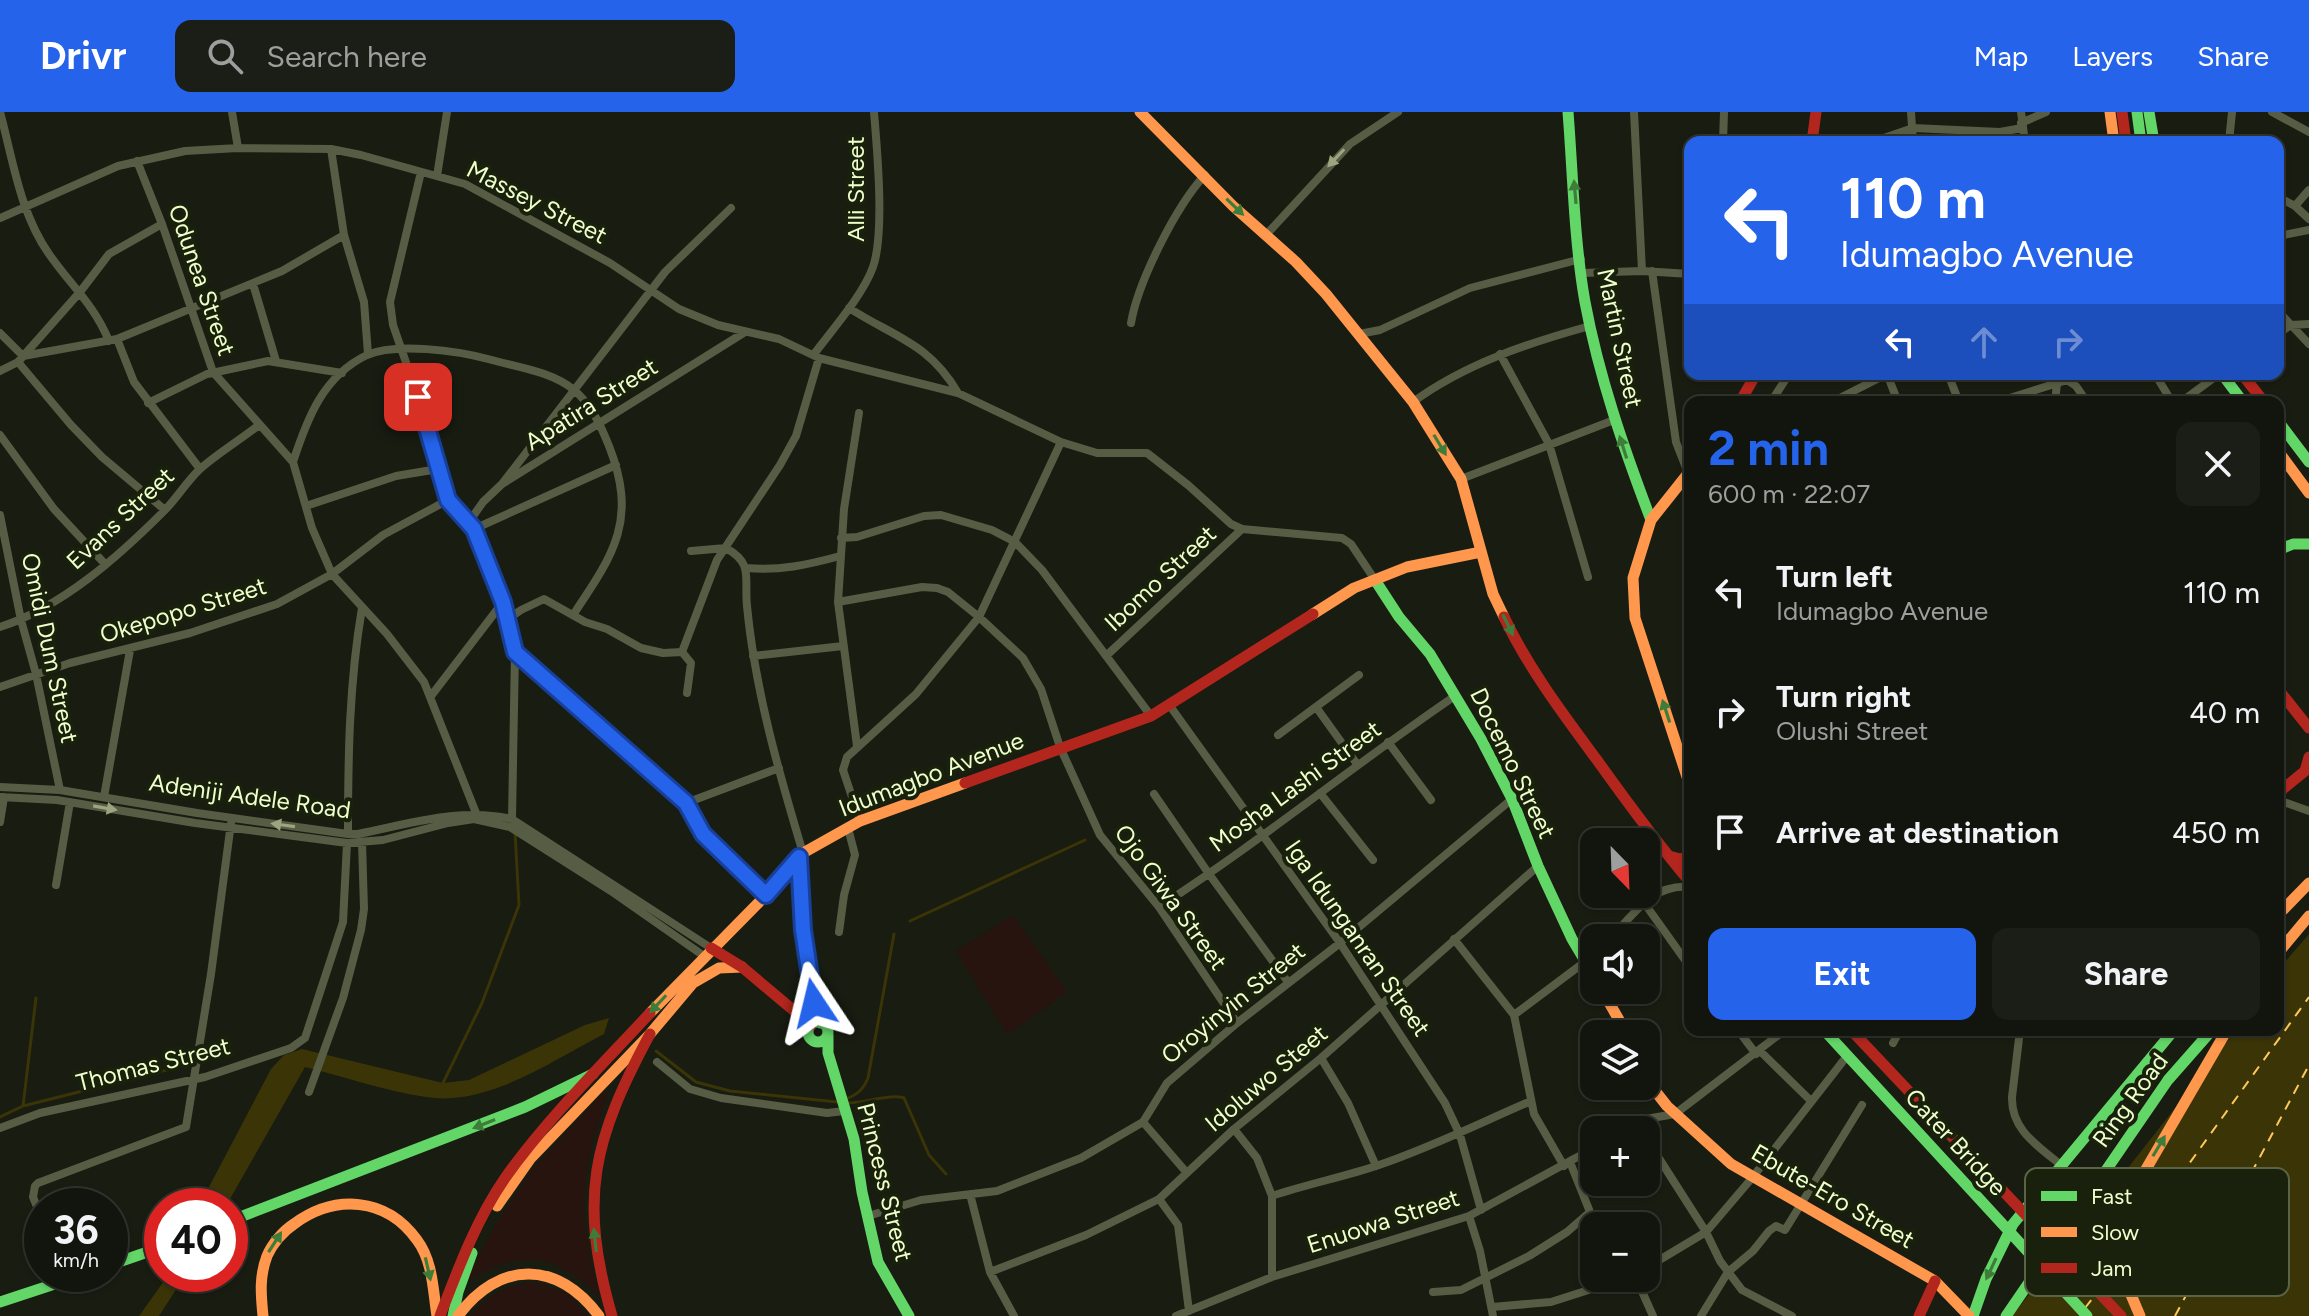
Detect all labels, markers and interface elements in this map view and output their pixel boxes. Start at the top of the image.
search box [175,20,735,92]
text: Drivr [40,33,127,79]
icon: search [203,34,247,78]
text: Search here [267,38,427,75]
text: Map [1974,39,2028,73]
text: Layers [2072,39,2153,73]
text: Share [2197,39,2269,73]
street label: Alli Street [841,136,870,242]
one-way arrow [1328,149,1346,168]
street label: Massey Street [462,154,612,250]
text: 110 m [1840,165,1986,232]
icon: left [1708,168,1812,272]
one-way arrow [1569,179,1582,204]
one-way arrow [1225,197,1244,215]
street label: Odunea Street [163,201,241,359]
text: Idumagbo Avenue [1840,233,2134,276]
street label: Martin Street [1591,266,1649,410]
icon: left [1878,320,1922,364]
icon: ahead [1962,320,2006,364]
icon: right [2046,320,2090,364]
street label: Apatira Street [519,352,663,456]
pin [384,363,452,431]
icon: arrive [396,375,440,419]
text: 2 min [1708,419,1829,477]
button: close [2176,422,2260,506]
one-way arrow [1433,434,1447,456]
one-way arrow [1616,435,1629,459]
street label: Evans Street [60,461,180,575]
text: 600 m · 22:07 [1708,478,1870,510]
street label: Ibomo Street [1098,519,1222,637]
street label: Omidi Dum Street [16,550,84,746]
text: Turn left [1776,558,1893,595]
icon: left [1708,570,1752,614]
street label: Okepopo Street [96,571,270,649]
text: 110 m [2183,574,2260,611]
text: Idumagbo Avenue [1776,595,1988,627]
one-way arrow [1501,613,1515,637]
text: Turn right [1776,678,1911,715]
street label: Docemo Street [1464,683,1562,843]
icon: right [1708,690,1752,734]
text: 40 m [2189,694,2260,731]
one-way arrow [1660,699,1672,723]
street label: Mosha Lashi Street [1204,714,1386,858]
text: Olushi Street [1776,715,1928,747]
street label: Idumagbo Avenue [834,725,1028,823]
street label: Adeniji Adele Road [147,768,353,824]
one-way arrow [93,802,118,814]
icon: arrive [1708,810,1752,854]
text: Arrive at destination [1776,814,2059,851]
text: 450 m [2172,814,2260,851]
one-way arrow [270,818,295,831]
street label: Ojo Giwa Street [1109,819,1233,975]
north arrow [1580,828,1660,908]
map controls [1580,828,1660,1292]
street label: Iga Idunganran Street [1279,834,1437,1042]
button: sound [1580,924,1660,1004]
button: Exit [1708,928,1976,1020]
button: Share [1992,928,2260,1020]
street label: Oroyinyin Street [1155,936,1311,1070]
position arrow [772,961,856,1045]
one-way arrow [649,995,667,1014]
street label: Idoluwo Steet [1199,1018,1333,1138]
button: layers [1580,1020,1660,1100]
street label: Thomas Street [73,1031,233,1097]
street label: Ring Road [2086,1047,2174,1153]
street label: Cater Bridge [1899,1083,2013,1201]
street label: Princess Street [851,1100,919,1264]
button: + [1580,1116,1660,1196]
one-way arrow [472,1118,496,1131]
one-way arrow [2152,1135,2166,1157]
street label: Ebute-Ero Street [1746,1138,1920,1254]
legend [2025,1168,2289,1296]
street label: Enuowa Street [1303,1183,1463,1259]
text: Fast [2091,1183,2133,1210]
speed limit sign: 40 [144,1188,248,1292]
text: 36 [53,1206,99,1254]
button: − [1580,1212,1660,1292]
text: Slow [2091,1219,2140,1246]
one-way arrow [588,1227,601,1252]
one-way arrow [267,1232,282,1253]
text: km/h [53,1248,99,1272]
text: Jam [2091,1255,2132,1282]
one-way arrow [422,1257,435,1282]
one-way arrow [1984,1257,1998,1281]

